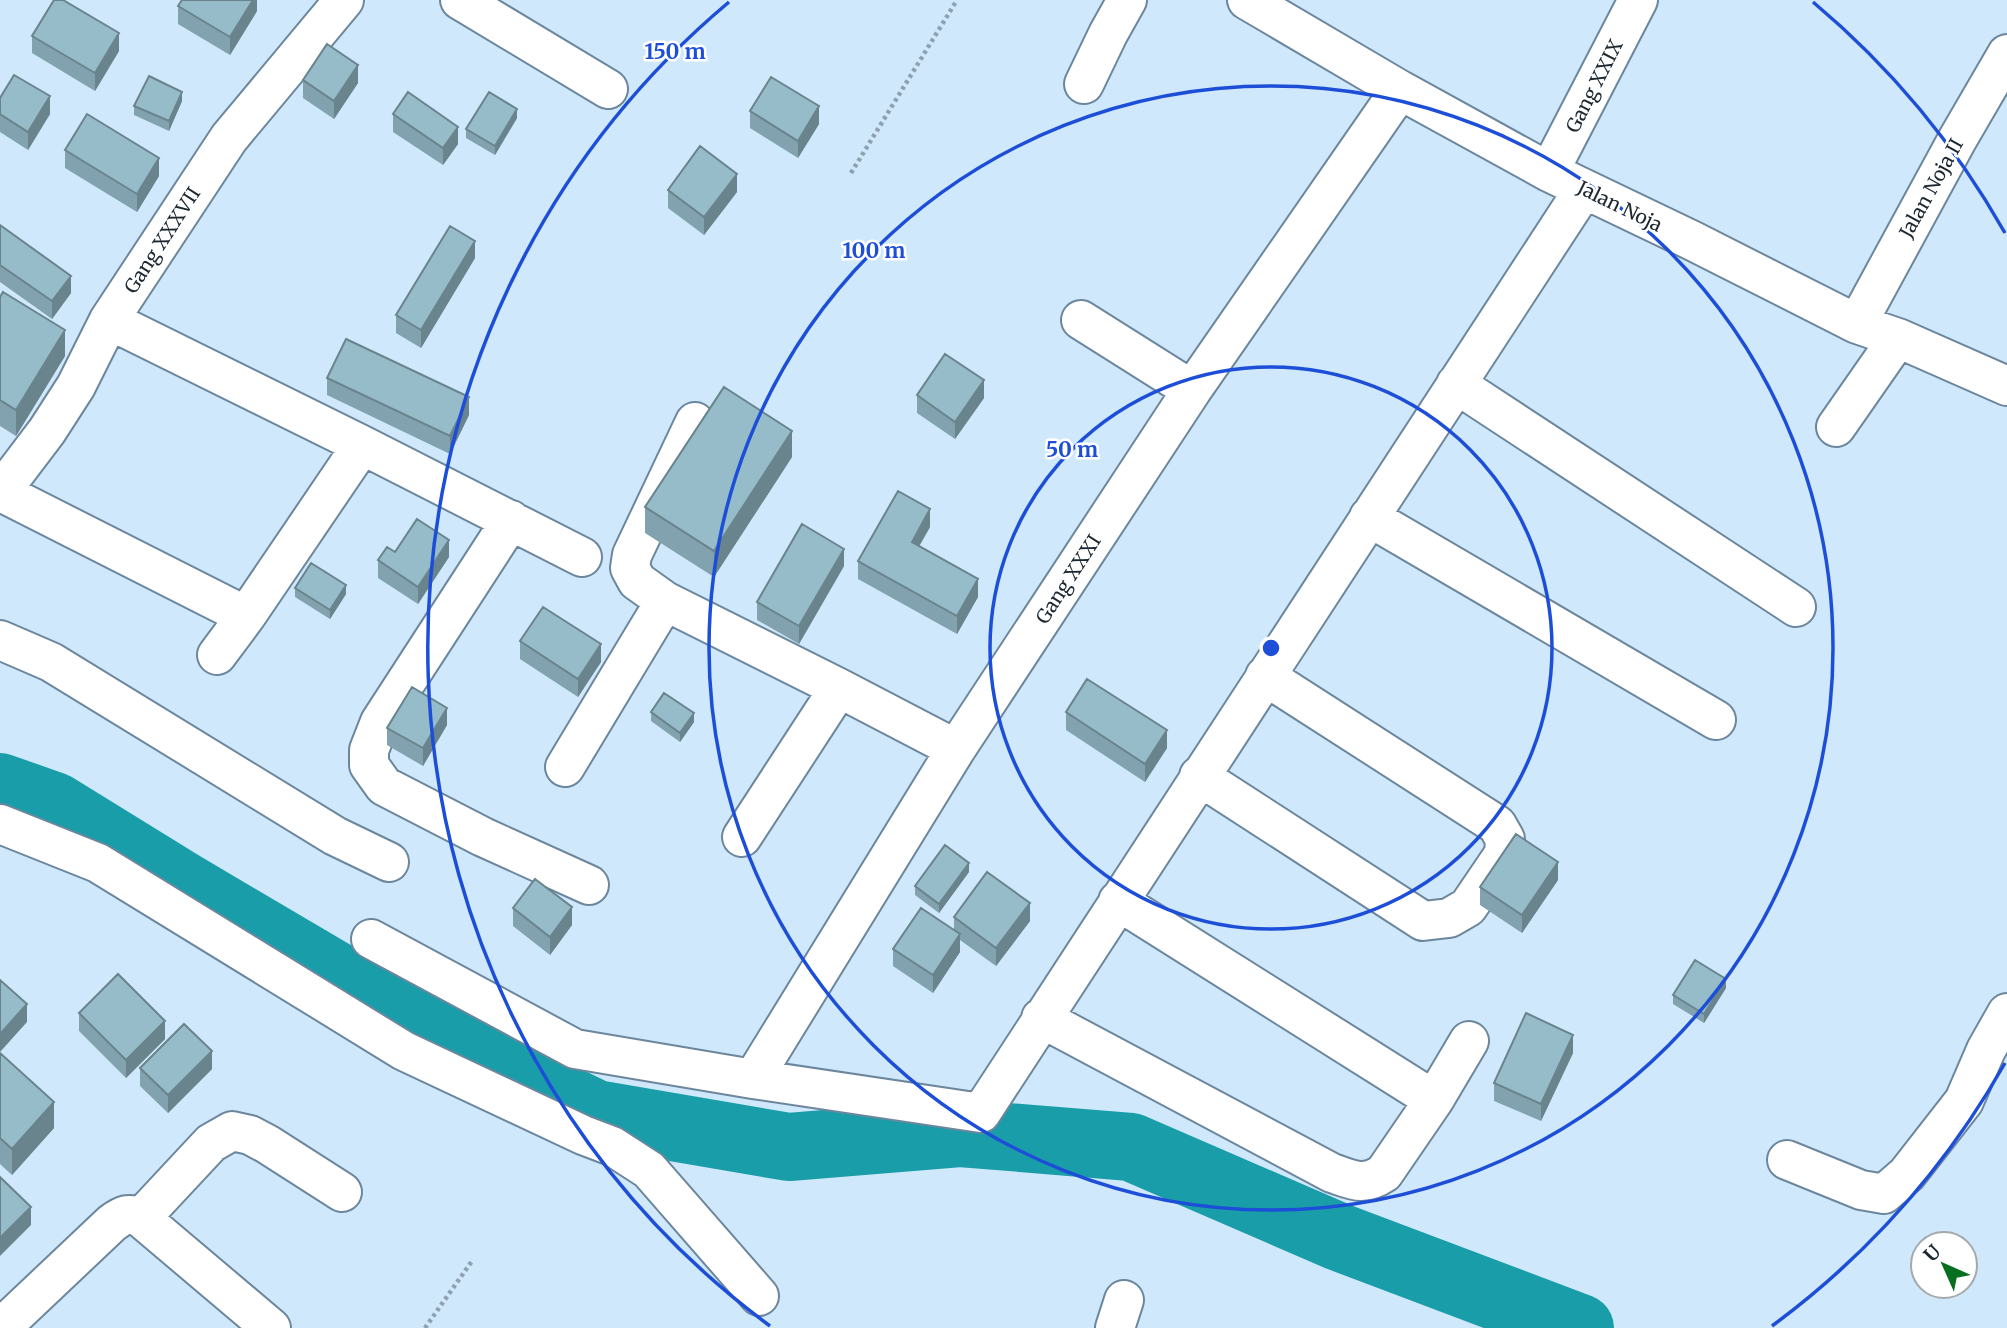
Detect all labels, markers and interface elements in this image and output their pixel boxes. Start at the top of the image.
street label: Gang XXIX [1560,35,1628,137]
text: 150 m [644,38,706,65]
street label: Jalan Noja II [1893,134,1968,243]
street label: Jalan Noja [1573,175,1666,237]
street label: Gang XXXVII [119,182,205,298]
text: 100 m [843,237,905,264]
text: 50 m [1046,436,1098,463]
street label: Gang XXXI [1030,530,1106,628]
centre of rings [1259,636,1283,660]
north arrow [1909,1230,1979,1300]
text: U [1918,1239,1945,1266]

